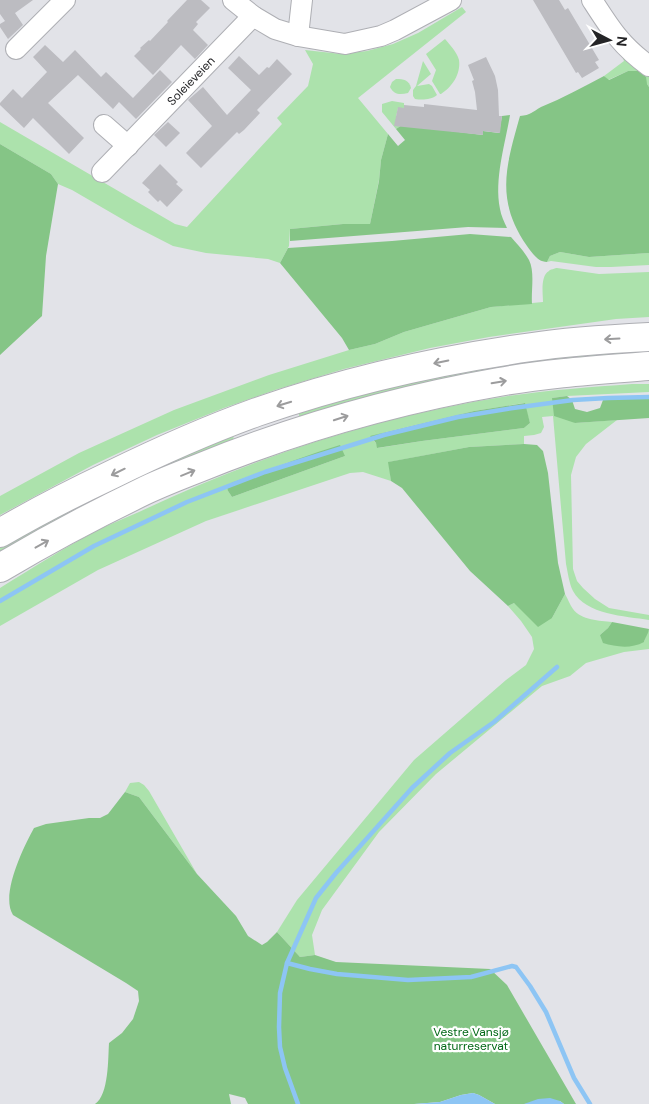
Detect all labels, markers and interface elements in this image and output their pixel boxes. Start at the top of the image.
north arrow [584,15,634,65]
text: N [612,35,631,47]
street label: Soleieveien [164,53,219,109]
one-way arrow [605,335,621,344]
one-way arrow [433,358,449,367]
one-way arrow [491,377,507,387]
one-way arrow [276,399,292,409]
one-way arrow [333,413,348,422]
one-way arrow [110,467,125,477]
one-way arrow [180,467,195,477]
one-way arrow [34,538,49,548]
park label: Vestre Vansjø naturreservat [433,1024,509,1054]

